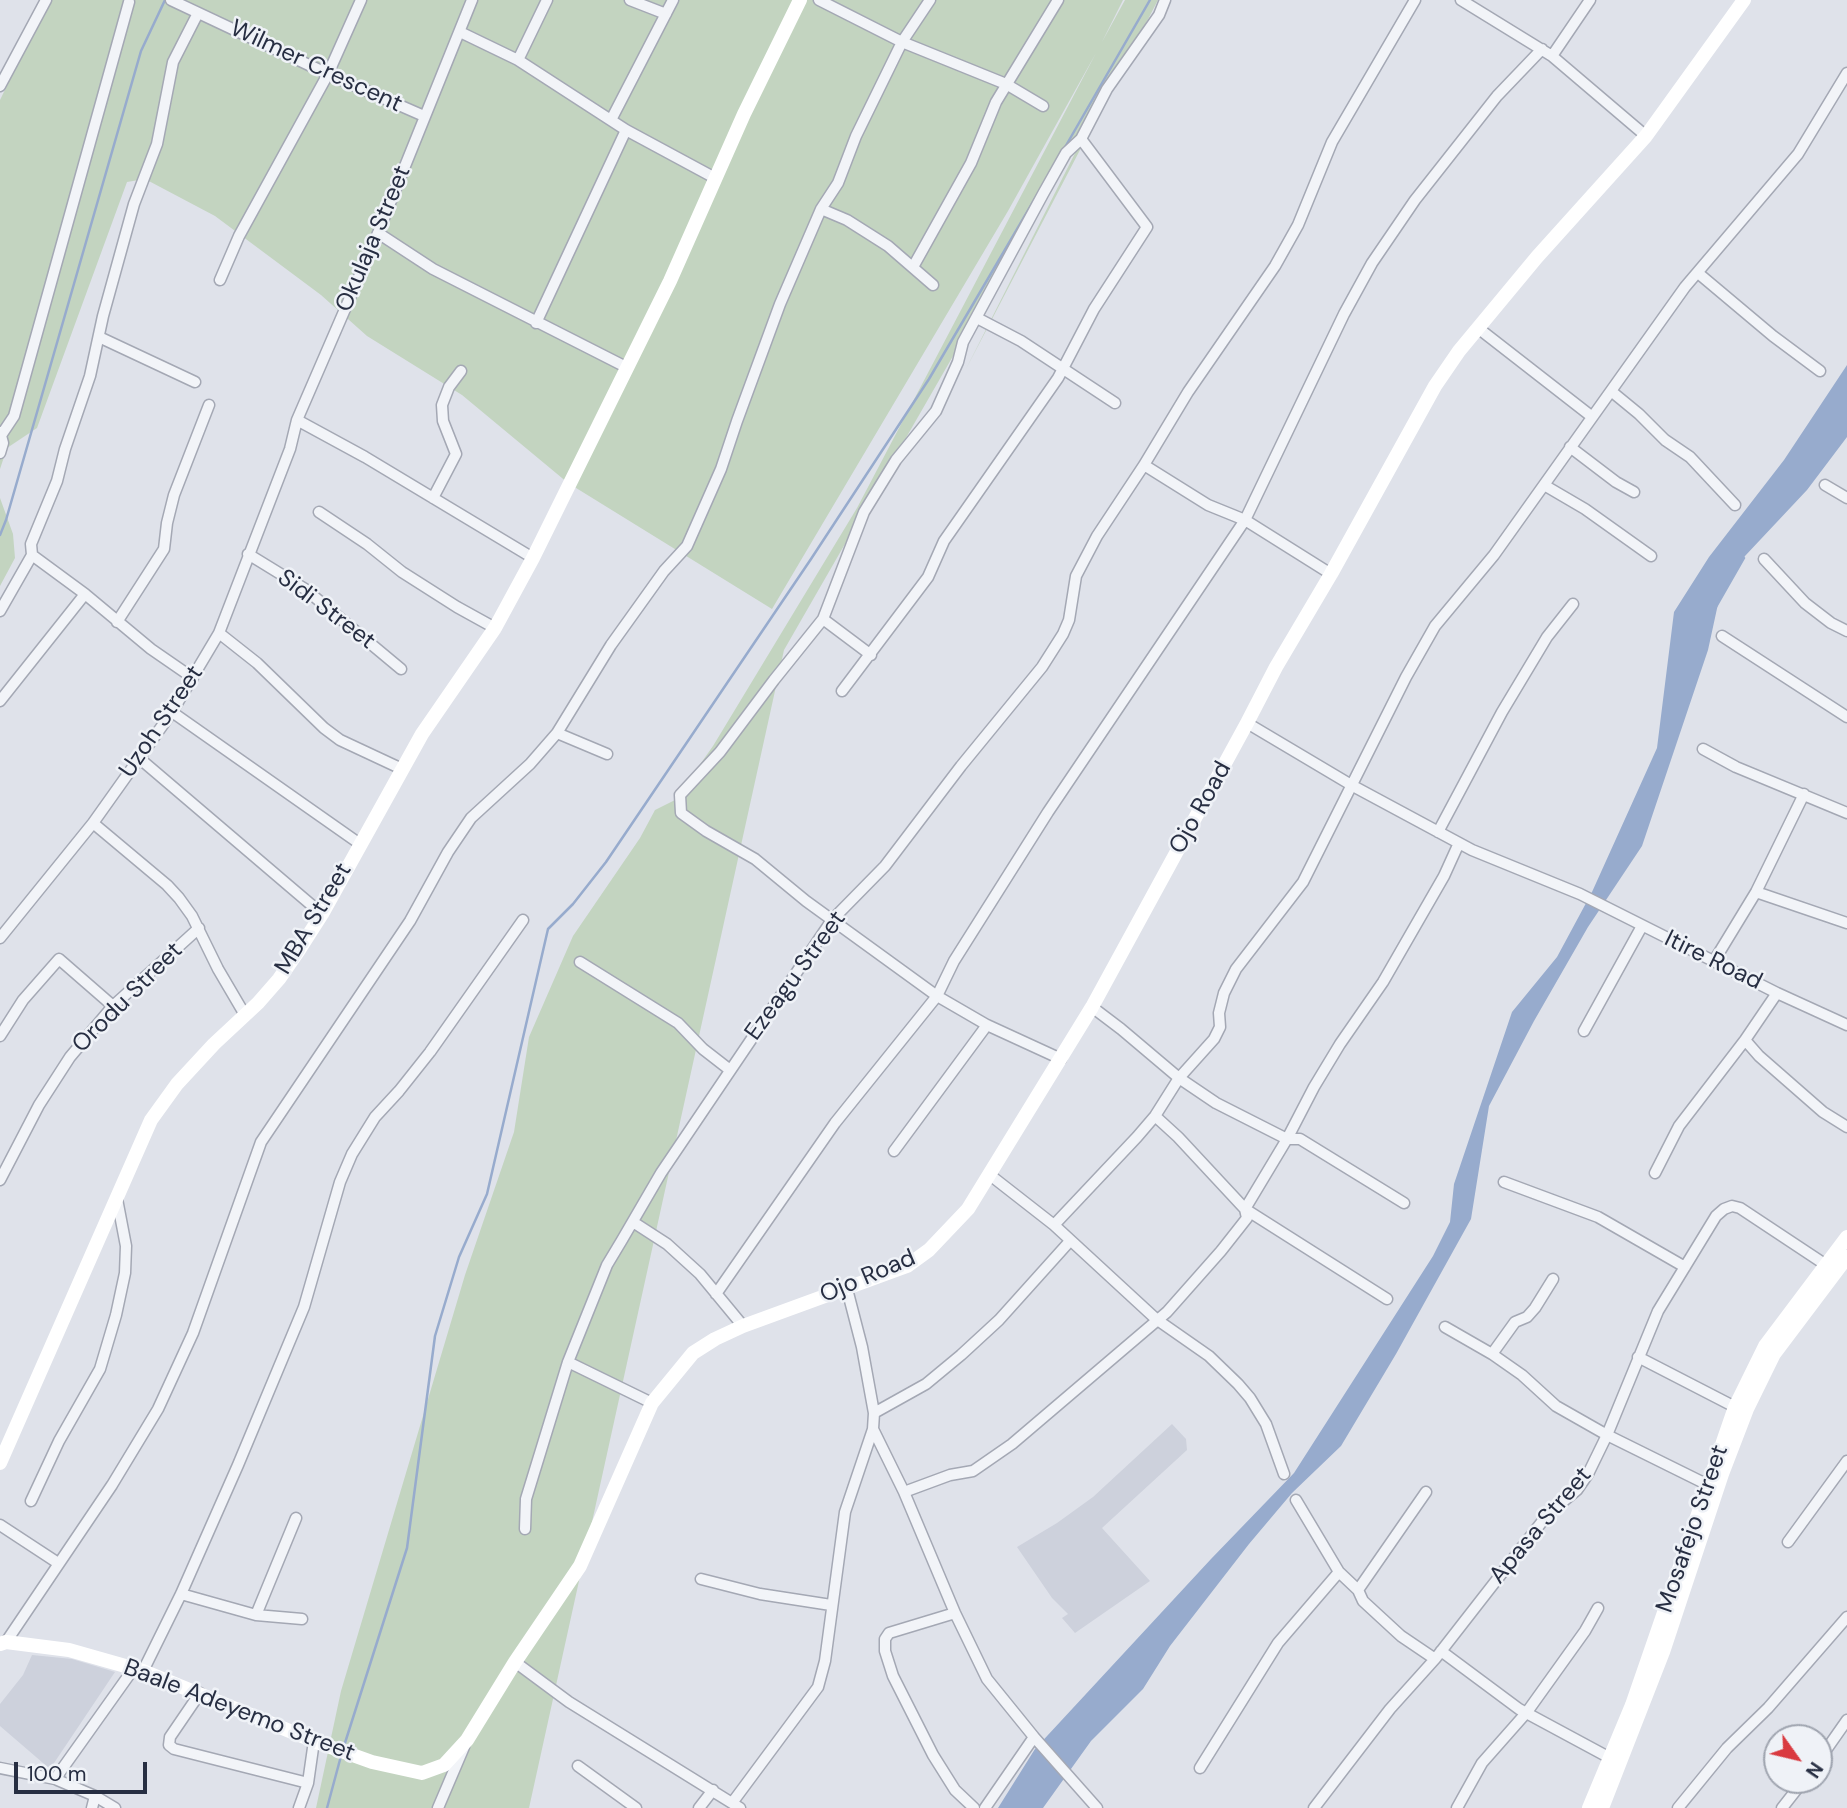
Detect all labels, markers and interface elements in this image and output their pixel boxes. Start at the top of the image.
street label: Wilmer Crescent [225,15,407,119]
street label: Okulaja Street [330,162,418,316]
street label: Sidi Street [271,564,381,656]
street label: Uzoh Street [114,660,210,784]
street label: Ojo Road [1164,757,1238,859]
street label: MBA Street [270,858,358,980]
street label: Ezeagu Street [739,906,853,1046]
street label: Itire Road [1659,925,1767,997]
street label: Orodu Street [67,937,189,1059]
street label: Ojo Road [816,1244,920,1310]
street label: Mosafejo Street [1651,1441,1735,1617]
street label: Apasa Street [1484,1462,1598,1590]
street label: Baale Adeyemo Street [119,1654,359,1768]
north arrow [1763,1724,1833,1794]
scale bar [18,1748,150,1792]
text: N [1800,1757,1828,1783]
text: 100 m [27,1760,87,1788]

